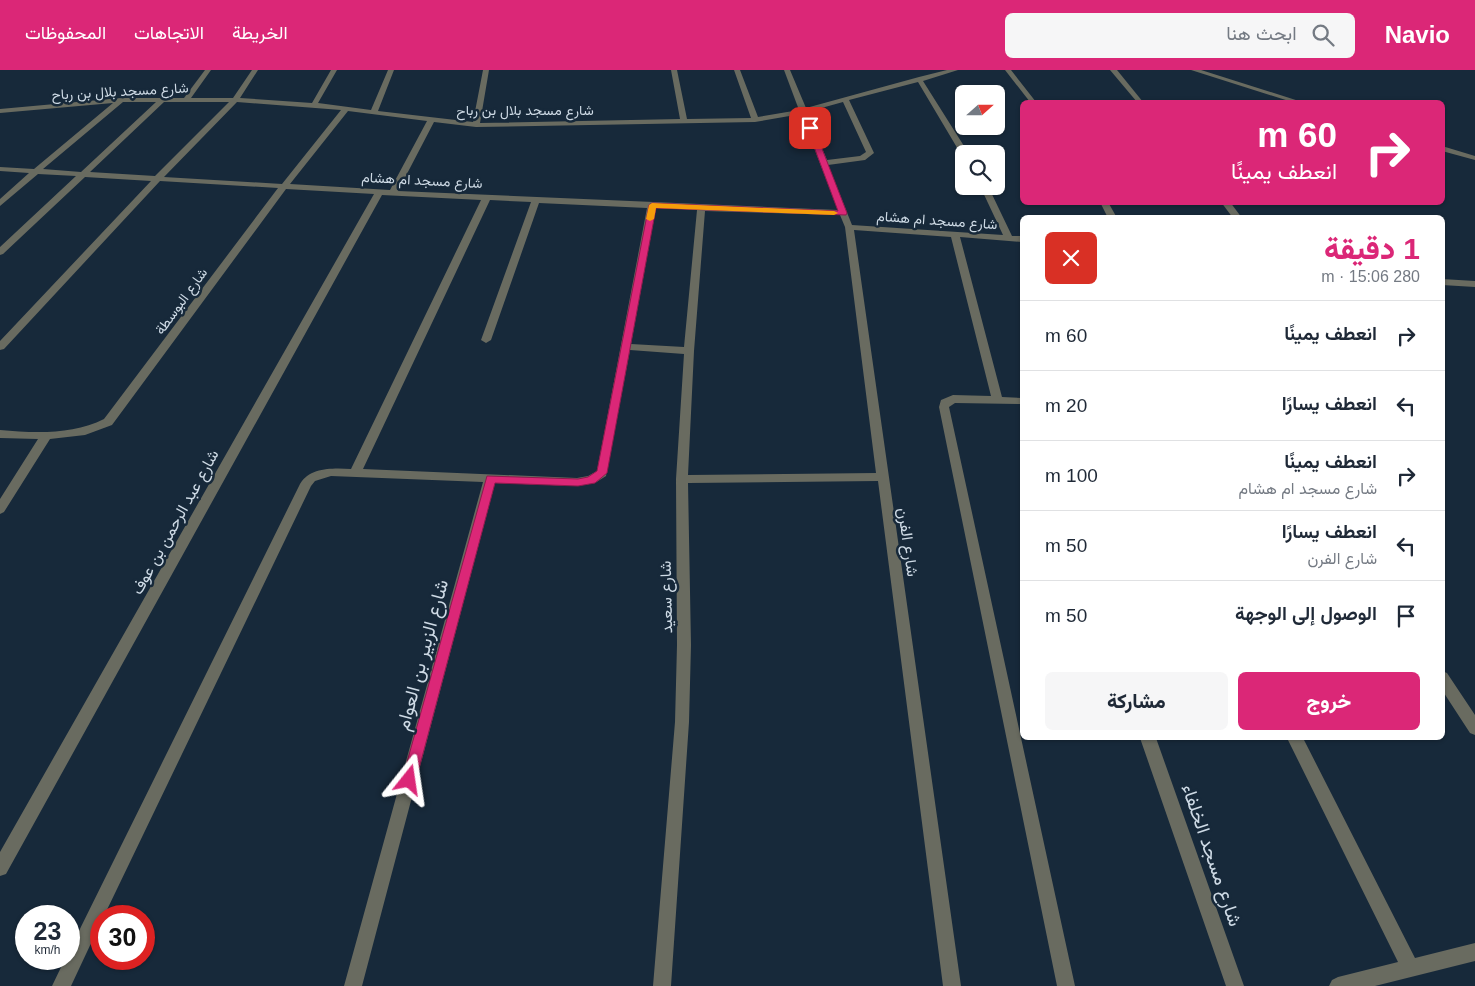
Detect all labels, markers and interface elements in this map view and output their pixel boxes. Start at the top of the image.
search box [1005,13,1355,58]
icon: search [1309,21,1337,49]
text: Navio [1385,21,1450,48]
text: المحفوظات [25,23,106,43]
text: الاتجاهات [134,23,204,43]
text: الخريطة [232,23,288,43]
text: ابحث هنا [1226,23,1297,44]
street label: شارع مسجد بلال بن رباح [51,79,189,106]
north arrow [955,85,1005,135]
map controls [955,85,1005,195]
street label: شارع مسجد بلال بن رباح [456,102,594,121]
pin [789,107,831,149]
icon: arrive [796,114,824,142]
text: 60 m [1257,115,1337,154]
icon: right [1355,120,1420,185]
button: search [955,145,1005,195]
text: انعطف يمينًا [1231,159,1337,184]
street label: شارع مسجد ام هشام [361,169,483,194]
street label: شارع مسجد ام هشام [876,208,998,235]
button: close [1045,232,1097,284]
text: 1 دقيقة [1324,232,1420,265]
street label: شارع البوسطة [152,265,213,339]
text: 280 m · 15:06 [1321,268,1420,285]
icon: right [1392,322,1420,350]
text: انعطف يمينًا [1284,323,1377,344]
text: 60 m [1045,325,1087,346]
icon: left [1392,392,1420,420]
text: انعطف يسارًا [1282,393,1377,414]
text: 20 m [1045,395,1087,416]
street label: شارع عبد الرحمن بن عوف [128,447,224,599]
text: انعطف يمينًا [1284,451,1377,472]
icon: right [1392,462,1420,490]
text: 100 m [1045,465,1098,486]
text: شارع مسجد ام هشام [1238,480,1377,497]
street label: شارع الفرن [892,506,921,578]
text: انعطف يسارًا [1282,521,1377,542]
icon: left [1392,532,1420,560]
text: 50 m [1045,535,1087,556]
text: شارع الفرن [1308,550,1377,567]
street label: شارع سعيد [657,560,678,634]
street label: شارع الزبير بن العوام [392,577,454,733]
icon: arrive [1392,602,1420,630]
text: الوصول إلى الوجهة [1235,603,1377,624]
text: 50 m [1045,605,1087,626]
button: مشاركة [1045,672,1228,730]
button: خروج [1238,672,1420,730]
position arrow [382,753,434,805]
street label: شارع مسجد الخلفاء [1176,781,1246,930]
speed limit sign: 30 [90,905,155,970]
text: 23 [34,917,61,945]
text: km/h [34,943,61,957]

